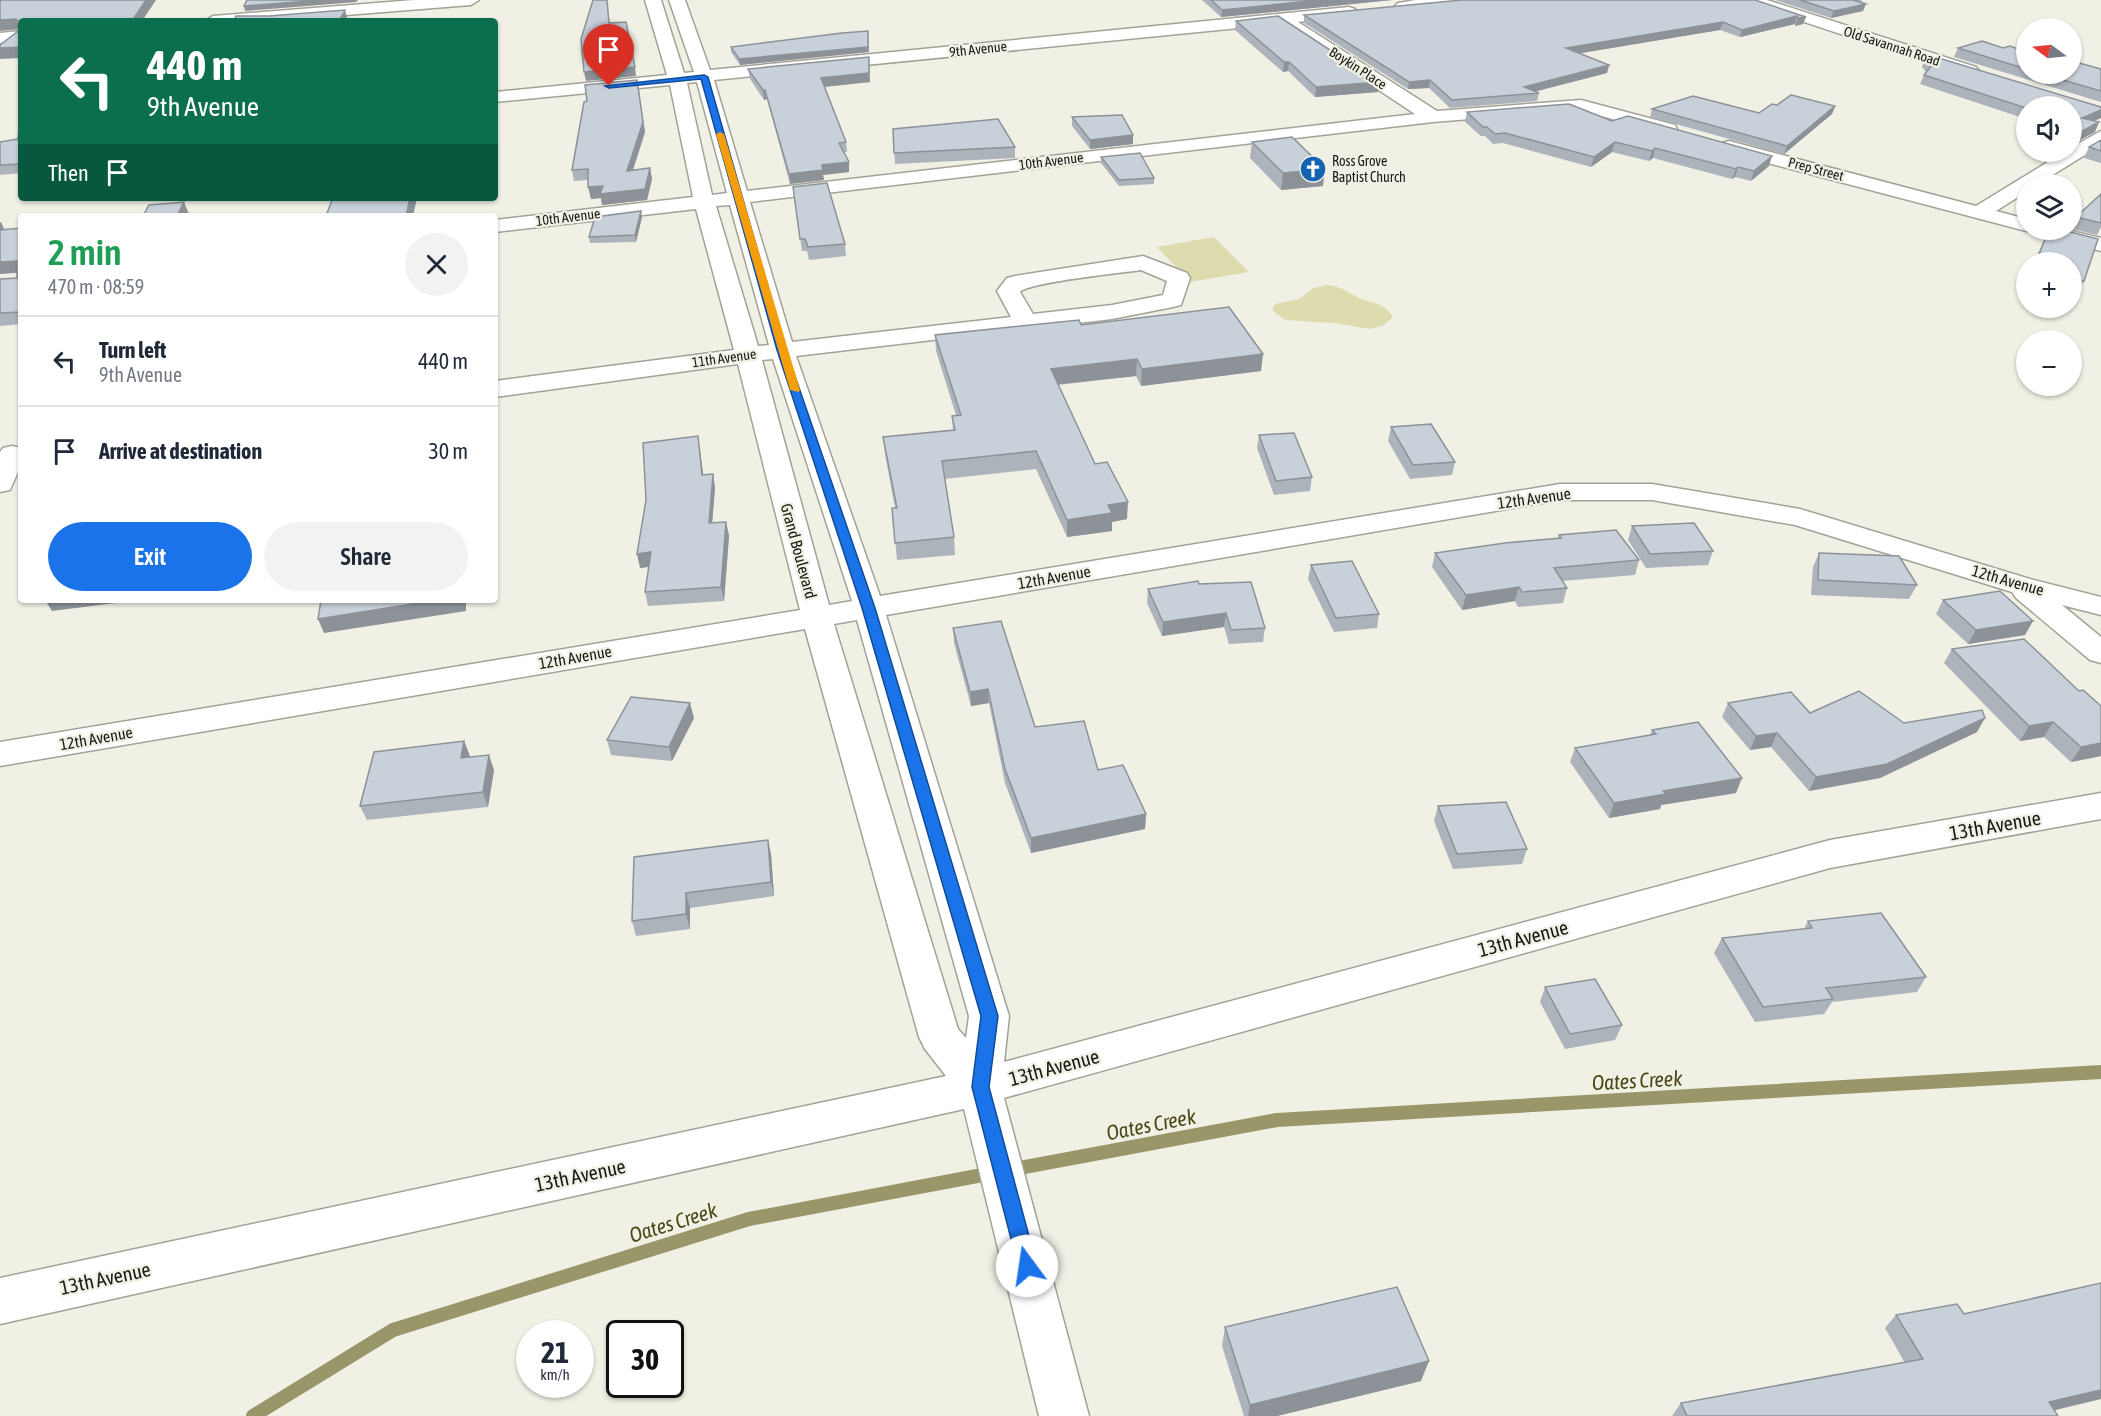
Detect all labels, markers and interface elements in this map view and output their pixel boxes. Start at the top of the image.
north arrow [2016,18,2082,84]
map controls [2016,18,2082,396]
street label: Old Savannah Road [1842,23,1942,69]
pin [583,24,634,86]
icon: arrive [592,33,625,66]
street label: 9th Avenue [948,38,1008,60]
text: 440 m [147,41,242,89]
icon: left [48,42,126,120]
street label: Boykin Place [1326,44,1390,92]
text: 9th Avenue [147,91,259,122]
button: sound [2016,96,2082,162]
street label: 10th Avenue [1018,149,1084,173]
place label: Ross Grove Baptist Church [1332,153,1406,185]
church icon: Ross Grove Baptist Church [1298,154,1328,184]
street label: Prep Street [1787,154,1845,184]
icon: arrive [101,156,134,189]
text: Then [48,160,89,186]
button: layers [2016,174,2082,240]
street label: 10th Avenue [535,205,601,229]
text: 2 min [48,231,122,273]
button: close [405,233,468,296]
button: + [2016,252,2082,318]
text: 470 m · 08:59 [48,275,144,298]
button: − [2016,330,2082,396]
text: Turn left [99,337,166,363]
icon: left [48,345,81,378]
street label: 11th Avenue [691,346,757,370]
text: 440 m [418,348,468,374]
text: 9th Avenue [99,363,182,386]
icon: arrive [48,435,81,468]
text: Arrive at destination [99,438,262,464]
text: 30 m [428,438,468,464]
street label: 12th Avenue [1496,484,1572,512]
street label: Grand Boulevard [778,501,820,601]
button: Exit [48,522,252,591]
button: Share [264,522,468,591]
street label: 12th Avenue [1970,561,2046,599]
street label: 12th Avenue [1016,562,1092,592]
street label: 12th Avenue [537,642,613,672]
street label: 12th Avenue [58,723,134,753]
street label: 13th Avenue [1948,806,2042,844]
street label: 13th Avenue [1475,915,1571,961]
street label: 13th Avenue [1006,1044,1102,1090]
water label: Oates Creek [1591,1066,1684,1094]
water label: Oates Creek [1104,1103,1199,1144]
street label: 13th Avenue [532,1154,628,1196]
water label: Oates Creek [626,1197,721,1247]
position arrow [995,1234,1059,1298]
street label: 13th Avenue [57,1257,153,1299]
speed limit sign: 30 [606,1320,684,1398]
text: 21 [541,1335,569,1369]
text: km/h [540,1366,570,1383]

